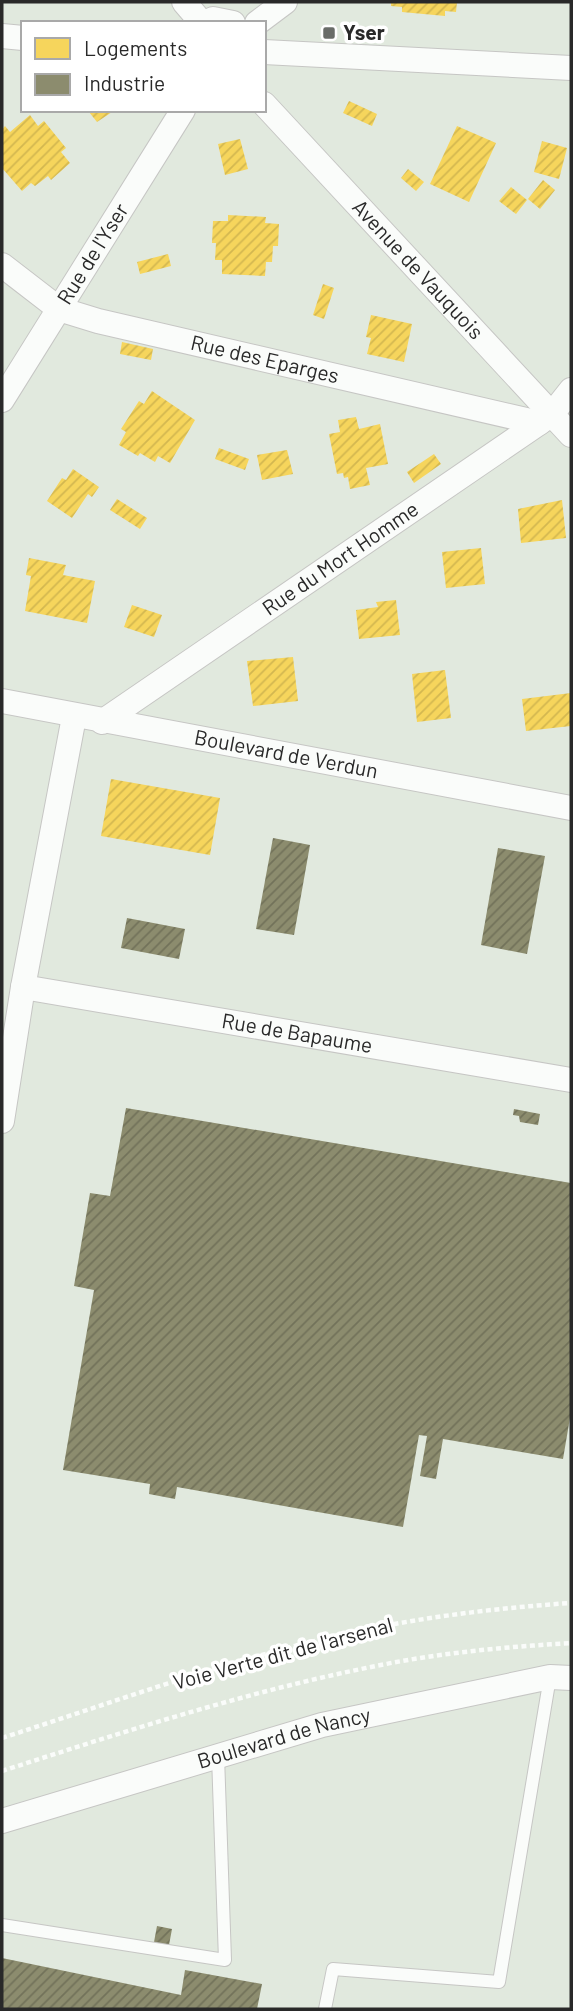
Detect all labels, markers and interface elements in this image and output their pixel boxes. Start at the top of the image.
place label: Yser [343,19,385,44]
legend [21,21,266,112]
marker: Yser [321,25,337,41]
text: Logements [84,35,187,60]
text: Industrie [84,70,165,95]
street label: Avenue de Vauquois [348,194,490,344]
street label: Rue de l'Yser [51,198,133,308]
street label: Rue des Eparges [189,329,342,387]
street label: Rue du Mort Homme [257,495,423,620]
street label: Boulevard de Verdun [192,723,380,782]
street label: Rue de Bapaume [220,1007,374,1057]
street label: Voie Verte dit de l'arsenal [170,1611,395,1694]
street label: Boulevard de Nancy [194,1701,373,1773]

